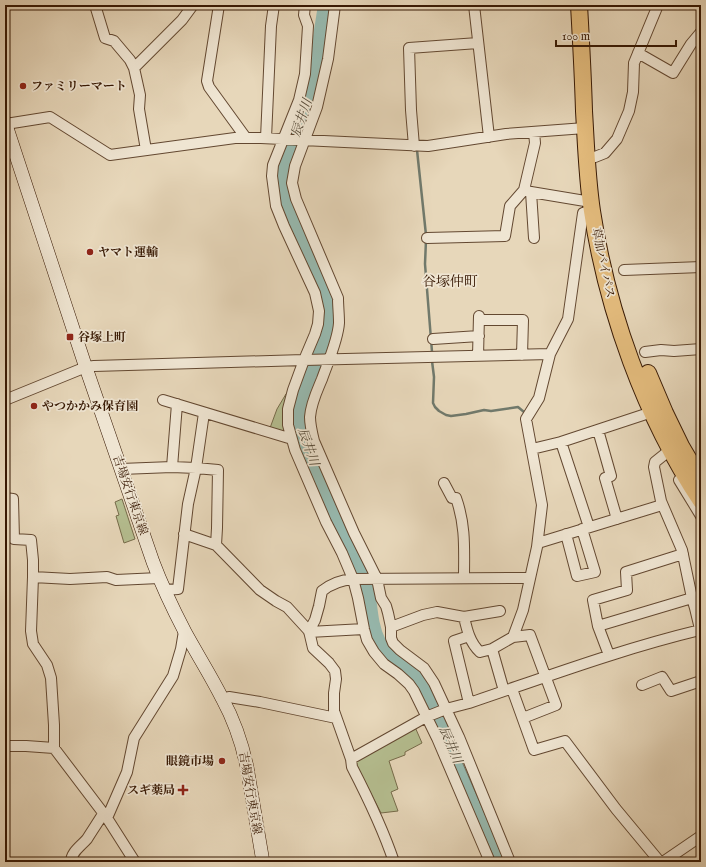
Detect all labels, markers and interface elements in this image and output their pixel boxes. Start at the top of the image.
scale bar [556,22,676,48]
text: 100 m [562,29,590,44]
place label: ファミリーマート [31,79,127,94]
marker: ファミリーマート [18,81,28,91]
water label: 辰井川 [288,95,317,139]
street label: 草加バイパス [588,226,618,300]
place label: ヤマト運輸 [98,245,159,260]
marker: ヤマト運輸 [85,247,95,257]
district label: 谷塚仲町 [422,273,478,291]
place label: 谷塚上町 [78,330,126,345]
marker: 谷塚上町 [65,332,75,342]
place label: やつかかみ保育園 [42,399,138,414]
marker: やつかかみ保育園 [29,401,39,411]
water label: 辰井川 [294,426,323,470]
street label: 吉場安行東京線 [109,453,151,537]
water label: 辰井川 [435,724,466,768]
street label: 吉場安行東京線 [235,750,265,836]
place label: 眼鏡市場 [166,754,214,769]
marker: 眼鏡市場 [217,756,227,766]
place label: スギ薬局 [127,783,175,798]
marker: スギ薬局 [178,785,188,795]

